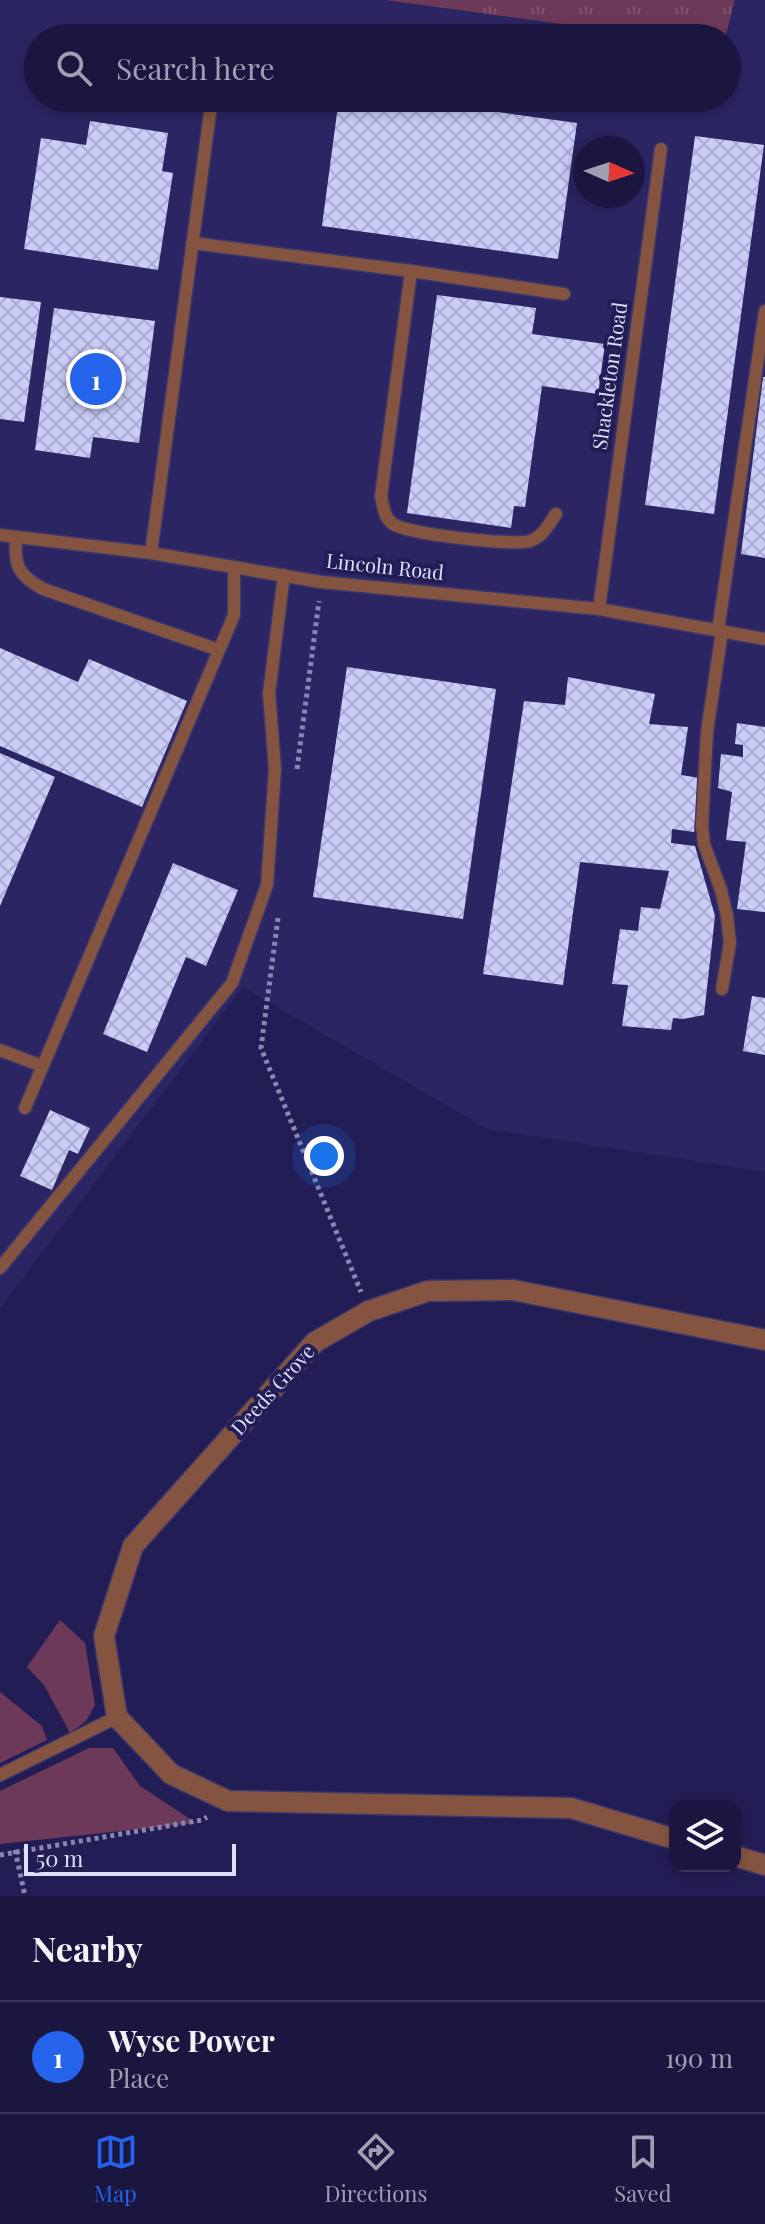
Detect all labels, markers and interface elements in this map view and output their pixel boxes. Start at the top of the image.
search box [24,24,741,112]
icon: search [52,46,96,90]
text: Search here [116,48,275,88]
north arrow [573,136,645,208]
street label: Shackleton Road [585,300,632,451]
pin: 1 [70,349,122,409]
street label: Lincoln Road [325,546,446,585]
your location [304,1136,344,1176]
street label: Deeds Grove [224,1338,320,1440]
map controls [669,1800,741,1872]
button: layers [669,1800,741,1872]
scale bar [24,1840,236,1876]
text: 50 m [36,1843,83,1873]
text: Nearby [32,1925,143,1971]
text: Wyse Power [108,2020,275,2060]
text: 1 [53,2040,63,2075]
text: 190 m [665,2040,733,2075]
text: Place [108,2060,169,2095]
tab: Map [94,2130,138,2208]
tab: Directions [325,2130,427,2208]
tab: Saved [614,2130,672,2208]

